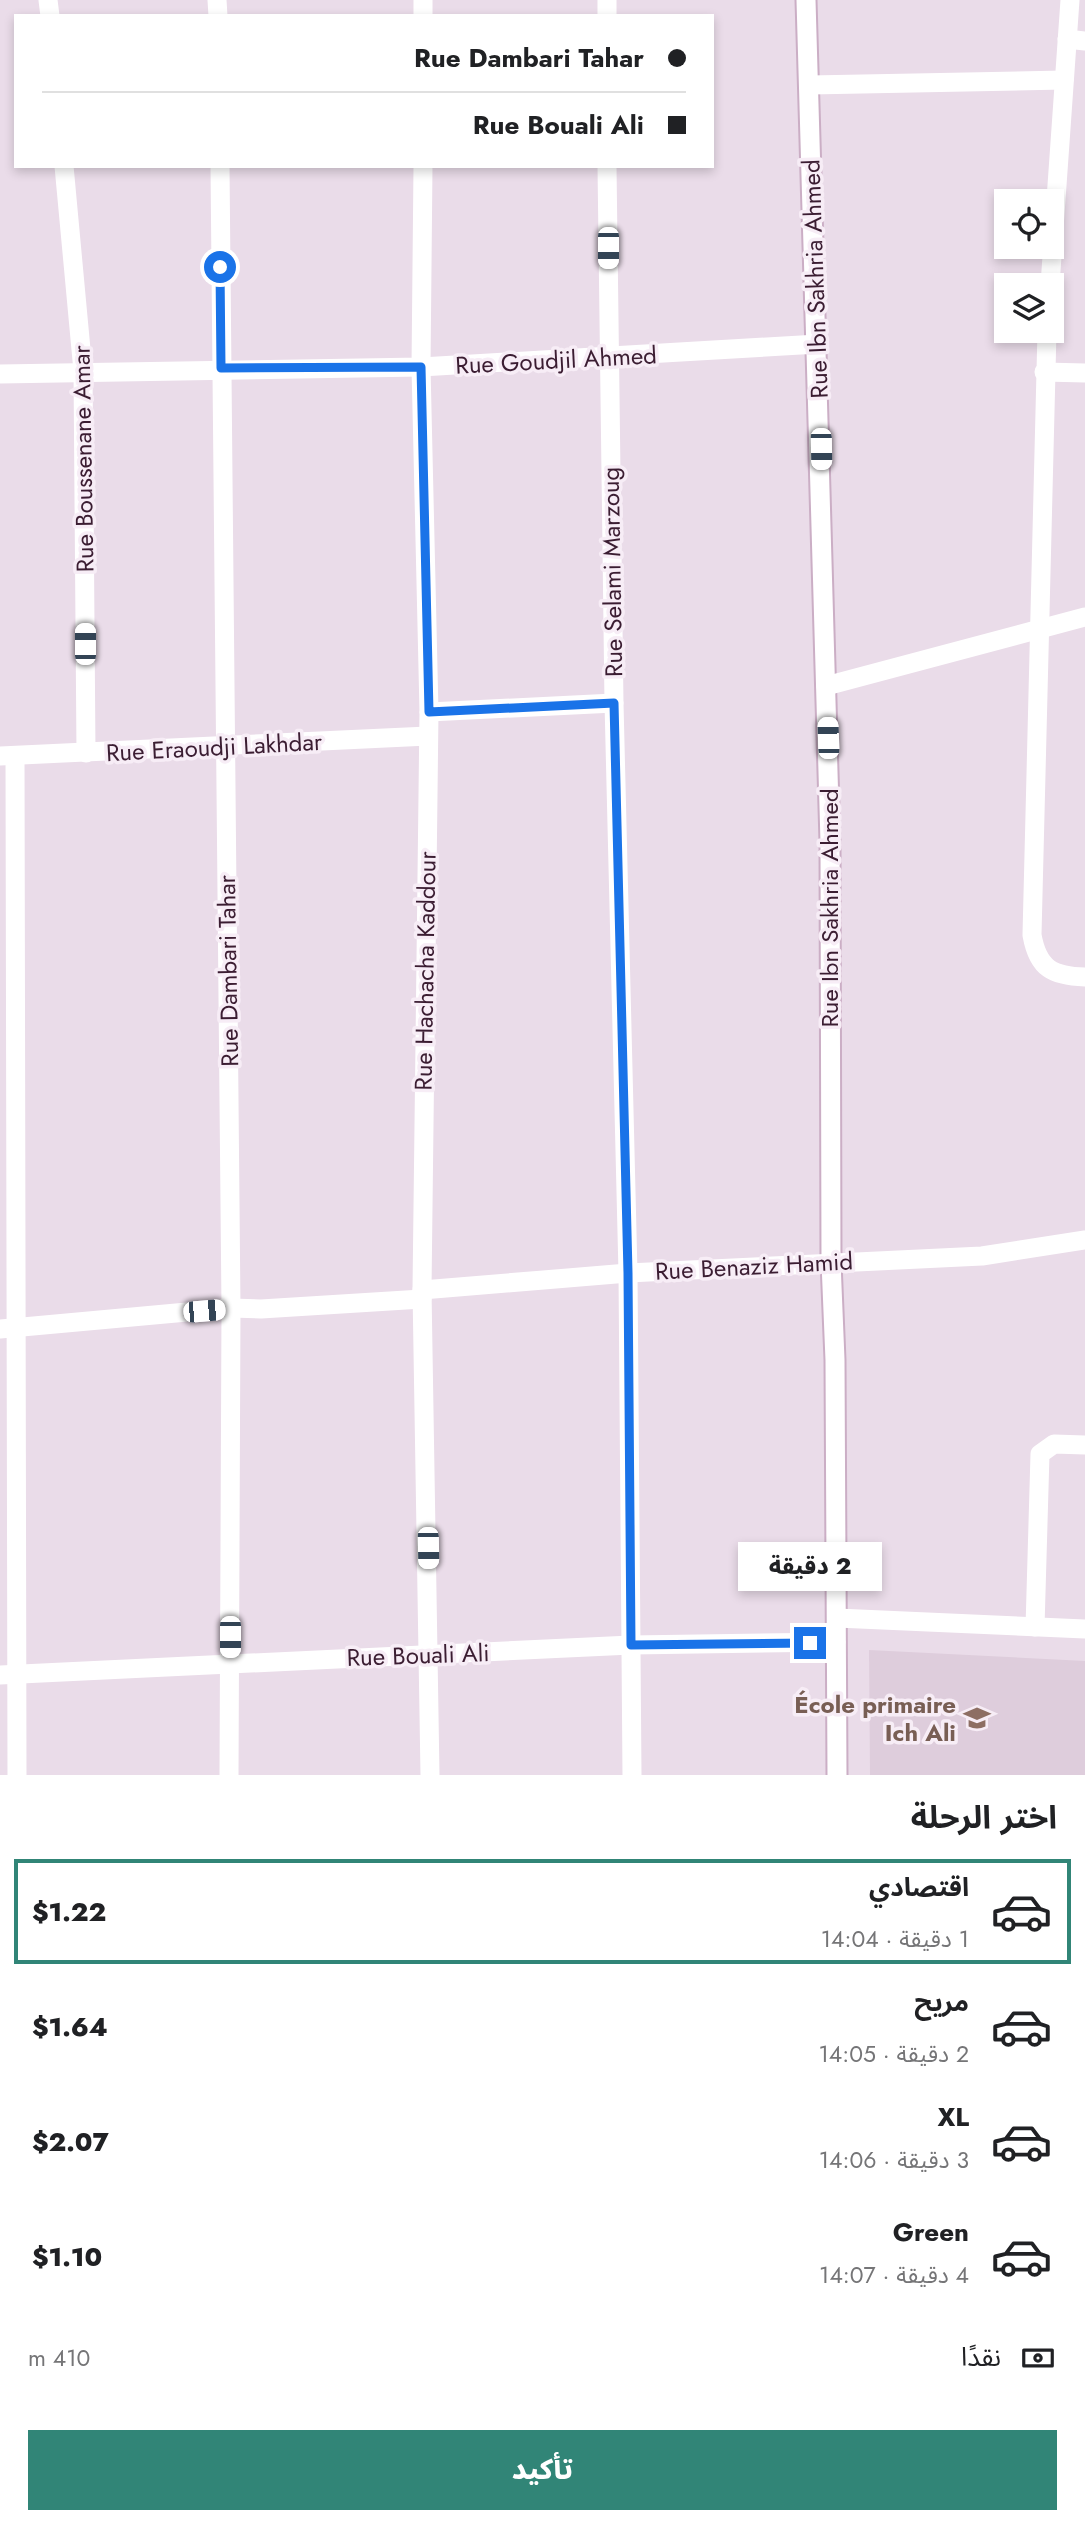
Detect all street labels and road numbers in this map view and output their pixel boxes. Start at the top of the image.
street label: Rue Ibn Sakhria Ahmed [793,159,837,399]
street label: Rue Goudjil Ahmed [454,337,658,383]
street label: Rue Boussenane Amar [64,344,102,573]
street label: Rue Selami Marzoug [593,467,631,677]
street label: Rue Eraoudji Lakhdar [105,724,324,770]
street label: Rue Ibn Sakhria Ahmed [812,788,847,1028]
street label: Rue Hachacha Kaddour [405,850,445,1091]
street label: Rue Dambari Tahar [209,874,247,1067]
street label: Rue Benaziz Hamid [654,1243,854,1289]
street label: Rue Bouali Ali [346,1635,490,1675]

